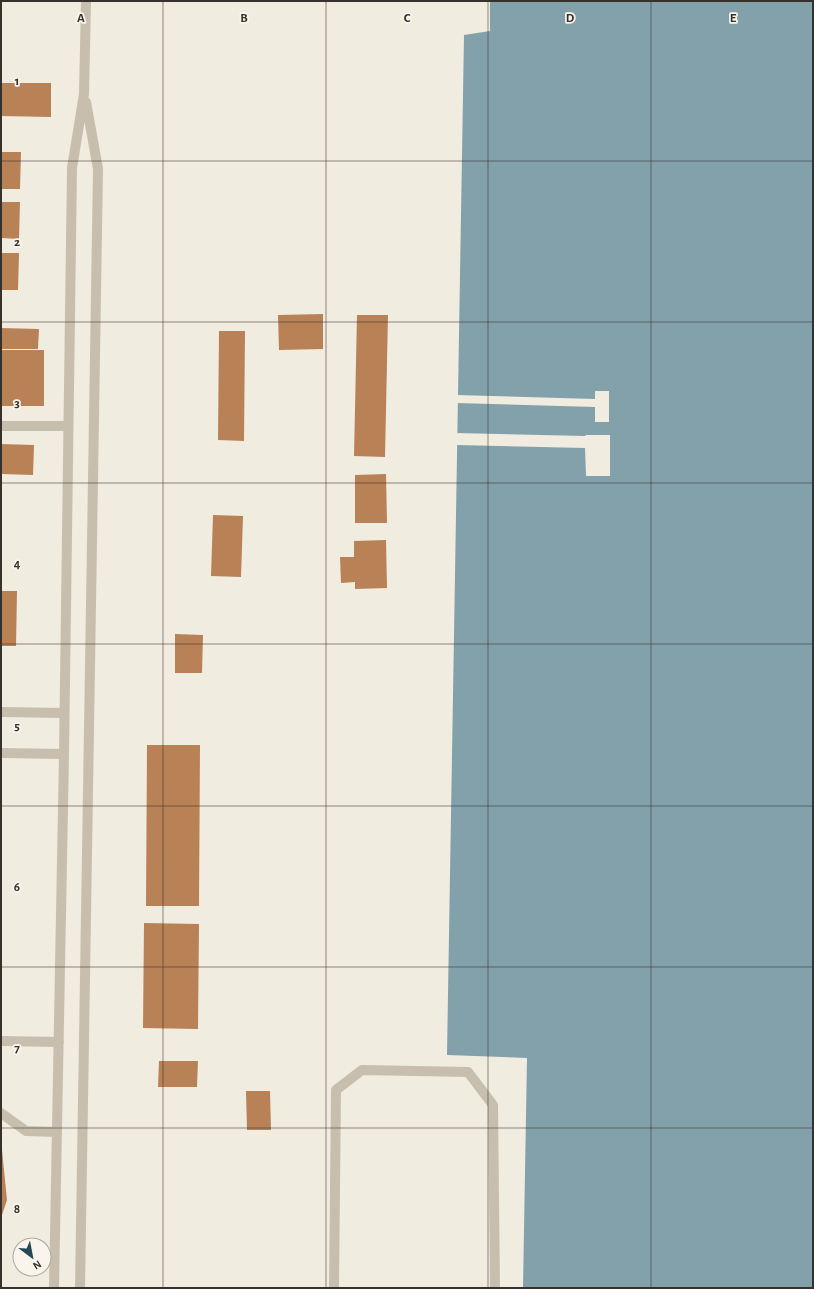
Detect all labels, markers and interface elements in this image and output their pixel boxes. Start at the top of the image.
text: A [77,12,85,25]
text: B [240,12,248,25]
text: C [404,12,411,25]
text: D [566,12,575,25]
text: E [730,12,737,25]
text: 1 [15,75,19,88]
text: 2 [14,236,20,249]
text: 3 [14,397,20,410]
text: 4 [14,558,21,571]
text: 5 [14,720,20,733]
text: 6 [14,881,20,894]
text: 7 [14,1042,20,1055]
text: 8 [14,1203,20,1216]
north arrow [12,1237,52,1277]
text: N [31,1258,43,1272]

